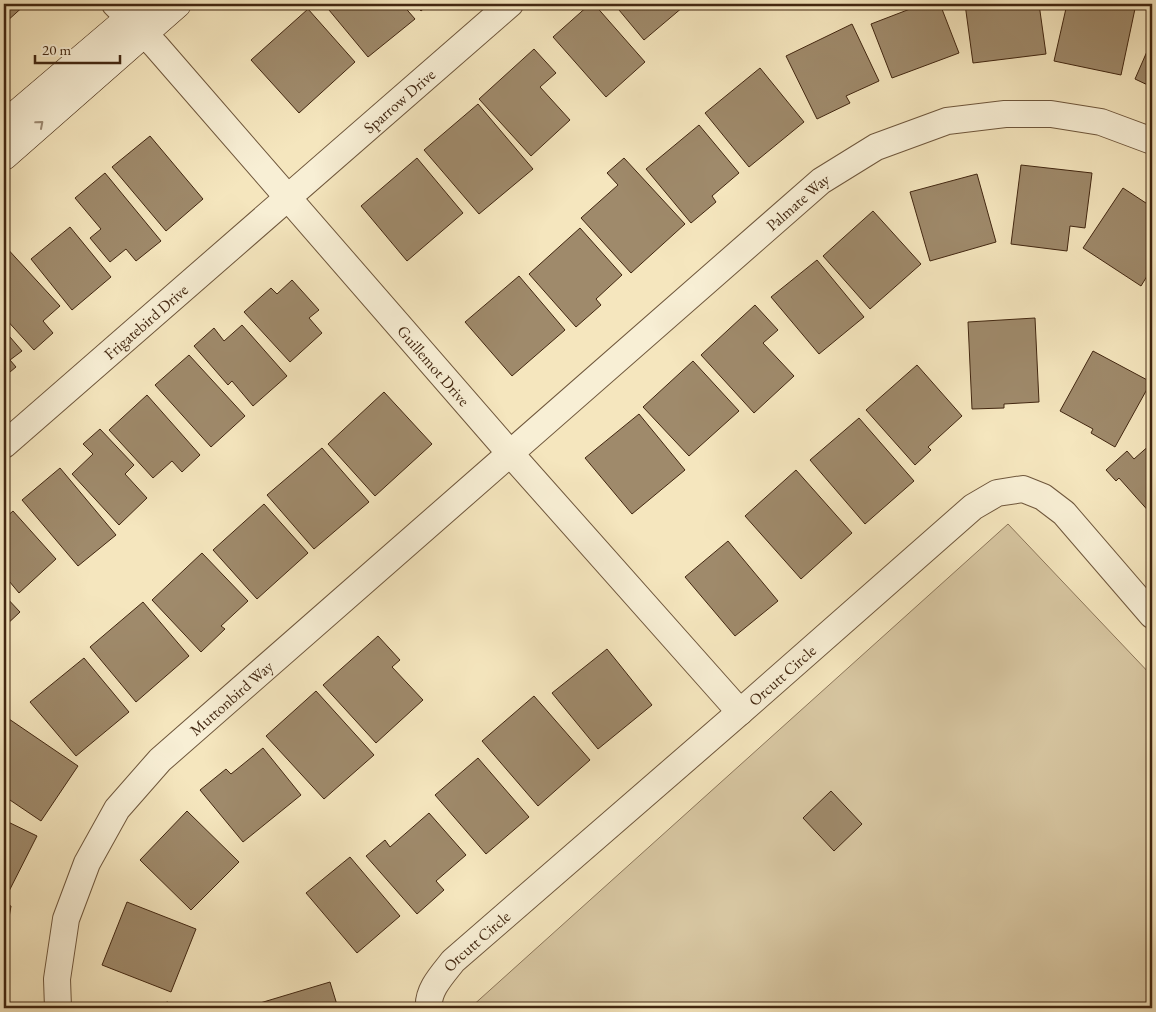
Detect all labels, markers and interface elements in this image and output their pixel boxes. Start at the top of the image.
scale bar [35,32,120,64]
text: 20 m [42,40,71,59]
street label: Sparrow Drive [359,64,440,138]
one-way arrow [35,121,44,130]
street label: Palmate Way [762,168,834,235]
street label: Frigatebird Drive [100,279,193,364]
street label: Guillemot Drive [392,321,474,411]
street label: Orcutt Circle [744,640,820,711]
street label: Muttonbird Way [185,655,278,740]
street label: Orcutt Circle [439,906,515,976]

